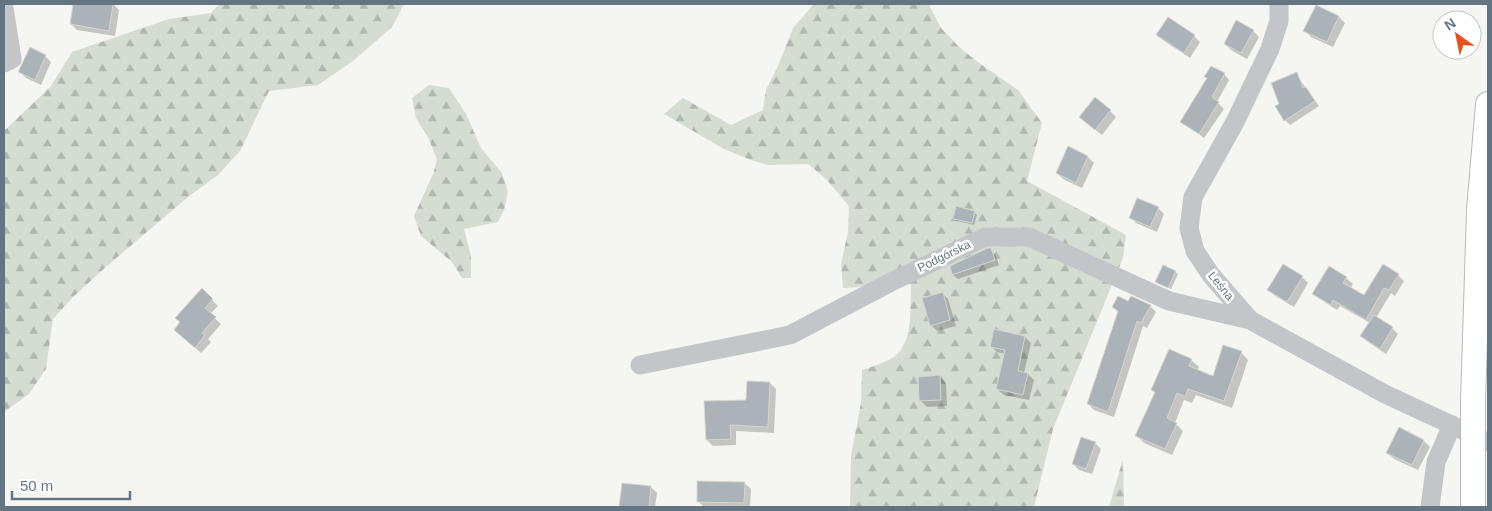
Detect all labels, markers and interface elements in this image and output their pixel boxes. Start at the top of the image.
north arrow [1432,10,1482,60]
text: N [1441,15,1459,34]
street label: Podgórska [915,237,973,275]
street label: Leśna [1205,269,1237,303]
scale bar [12,468,130,500]
text: 50 m [20,477,53,494]

